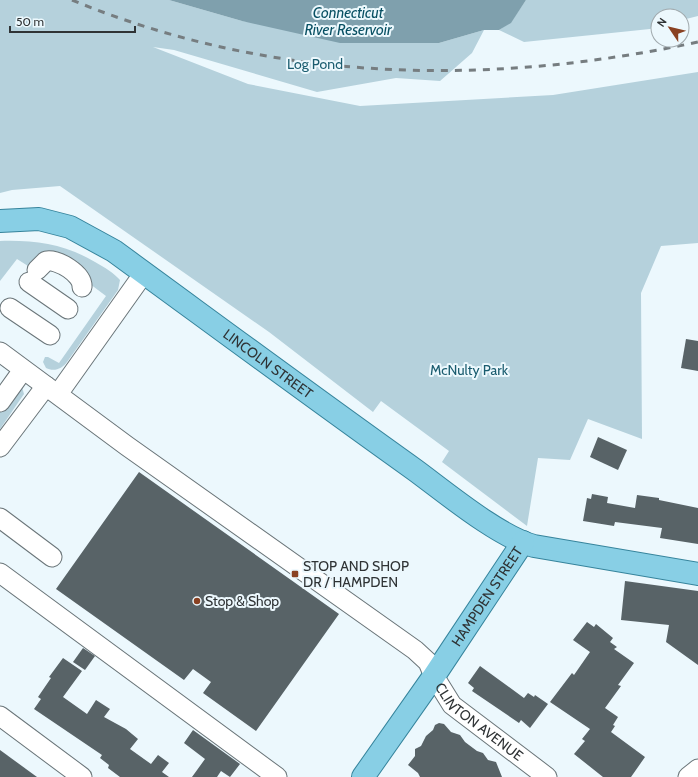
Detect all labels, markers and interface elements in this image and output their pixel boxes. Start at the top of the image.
water label: Connecticut River Reservoir [304,4,393,39]
scale bar [10,8,135,34]
north arrow [650,8,690,48]
text: 50 m [16,14,44,29]
text: N [654,15,670,29]
park label: Log Pond [287,55,343,73]
street label: LINCOLN STREET [220,325,317,403]
park label: McNulty Park [430,361,509,379]
street label: HAMPDEN STREET [447,543,527,650]
place label: STOP AND SHOP DR / HAMPDEN [303,557,409,591]
marker: STOP AND SHOP DR / HAMPDEN [290,569,300,579]
place label: Stop & Shop [205,592,279,610]
marker: Stop & Shop [192,596,202,606]
street label: CLINTON AVENUE [431,679,527,765]

